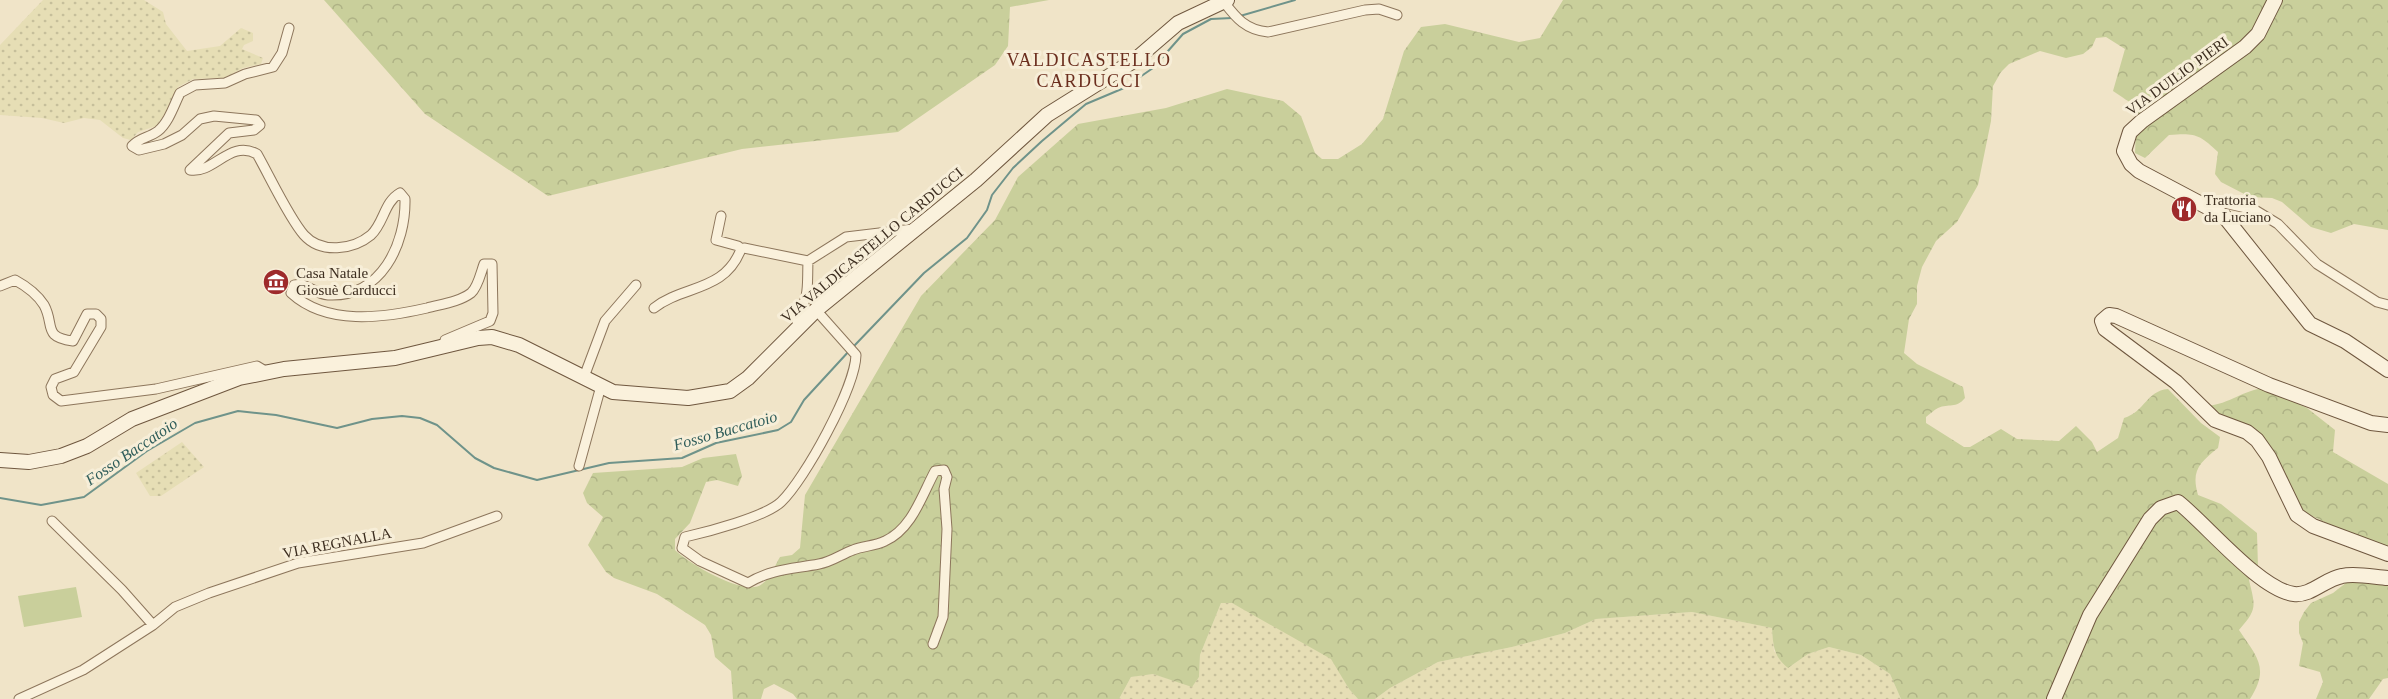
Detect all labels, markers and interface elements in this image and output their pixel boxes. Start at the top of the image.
street label: VIA DUILIO PIERI [2123,34,2231,118]
district label: VALDICASTELLO CARDUCCI [1006,50,1172,91]
street label: VIA VALDICASTELLO CARDUCCI [778,164,966,326]
place label: Trattoria da Luciano [2204,192,2271,225]
restaurant icon: Trattoria da Luciano [2169,194,2199,224]
place label: Casa Natale Giosuè Carducci [296,265,396,298]
museum icon: Casa Natale Giosuè Carducci [261,267,291,297]
water label: Fosso Baccatoio [670,408,779,454]
water label: Fosso Baccatoio [81,414,180,489]
street label: VIA REGNALLA [281,525,393,561]

